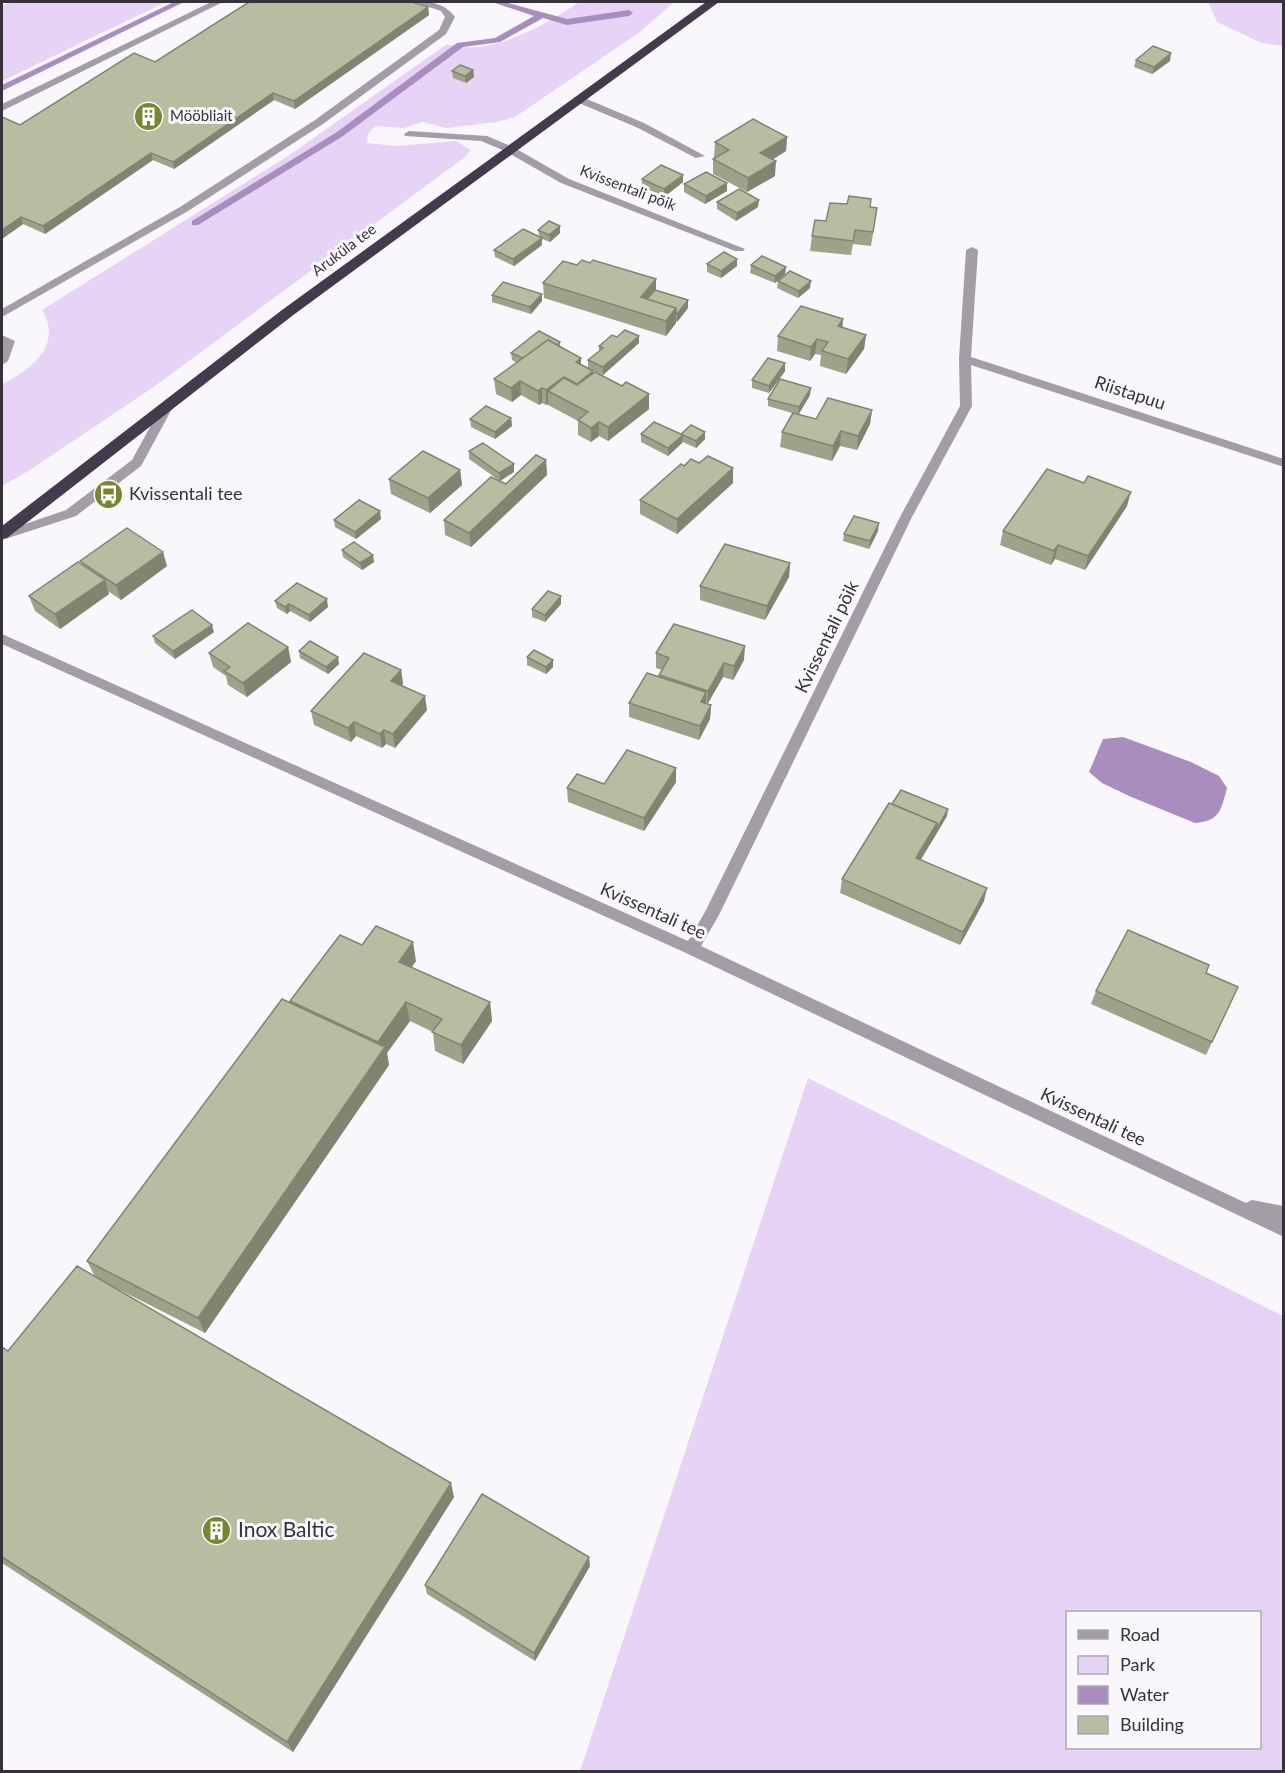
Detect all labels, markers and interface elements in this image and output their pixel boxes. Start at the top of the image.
building icon: Mööbliait [133,100,165,132]
place label: Mööbliait [170,106,233,124]
street label: Kvissentali põik [578,160,679,214]
street label: Aruküla tee [308,219,379,279]
street label: Riistapuu [1092,370,1168,414]
bus stop icon: Kvissentali tee [92,478,124,510]
place label: Kvissentali tee [129,482,243,504]
street label: Kvissentali põik [789,576,863,696]
street label: Kvissentali tee [597,877,710,943]
street label: Kvissentali tee [1037,1082,1150,1150]
building icon: Inox Baltic [201,1514,233,1546]
place label: Inox Baltic [238,1516,334,1541]
legend [1066,1611,1261,1749]
text: Road [1120,1623,1160,1645]
text: Park [1120,1653,1156,1675]
text: Water [1120,1683,1169,1705]
text: Building [1120,1713,1184,1735]

